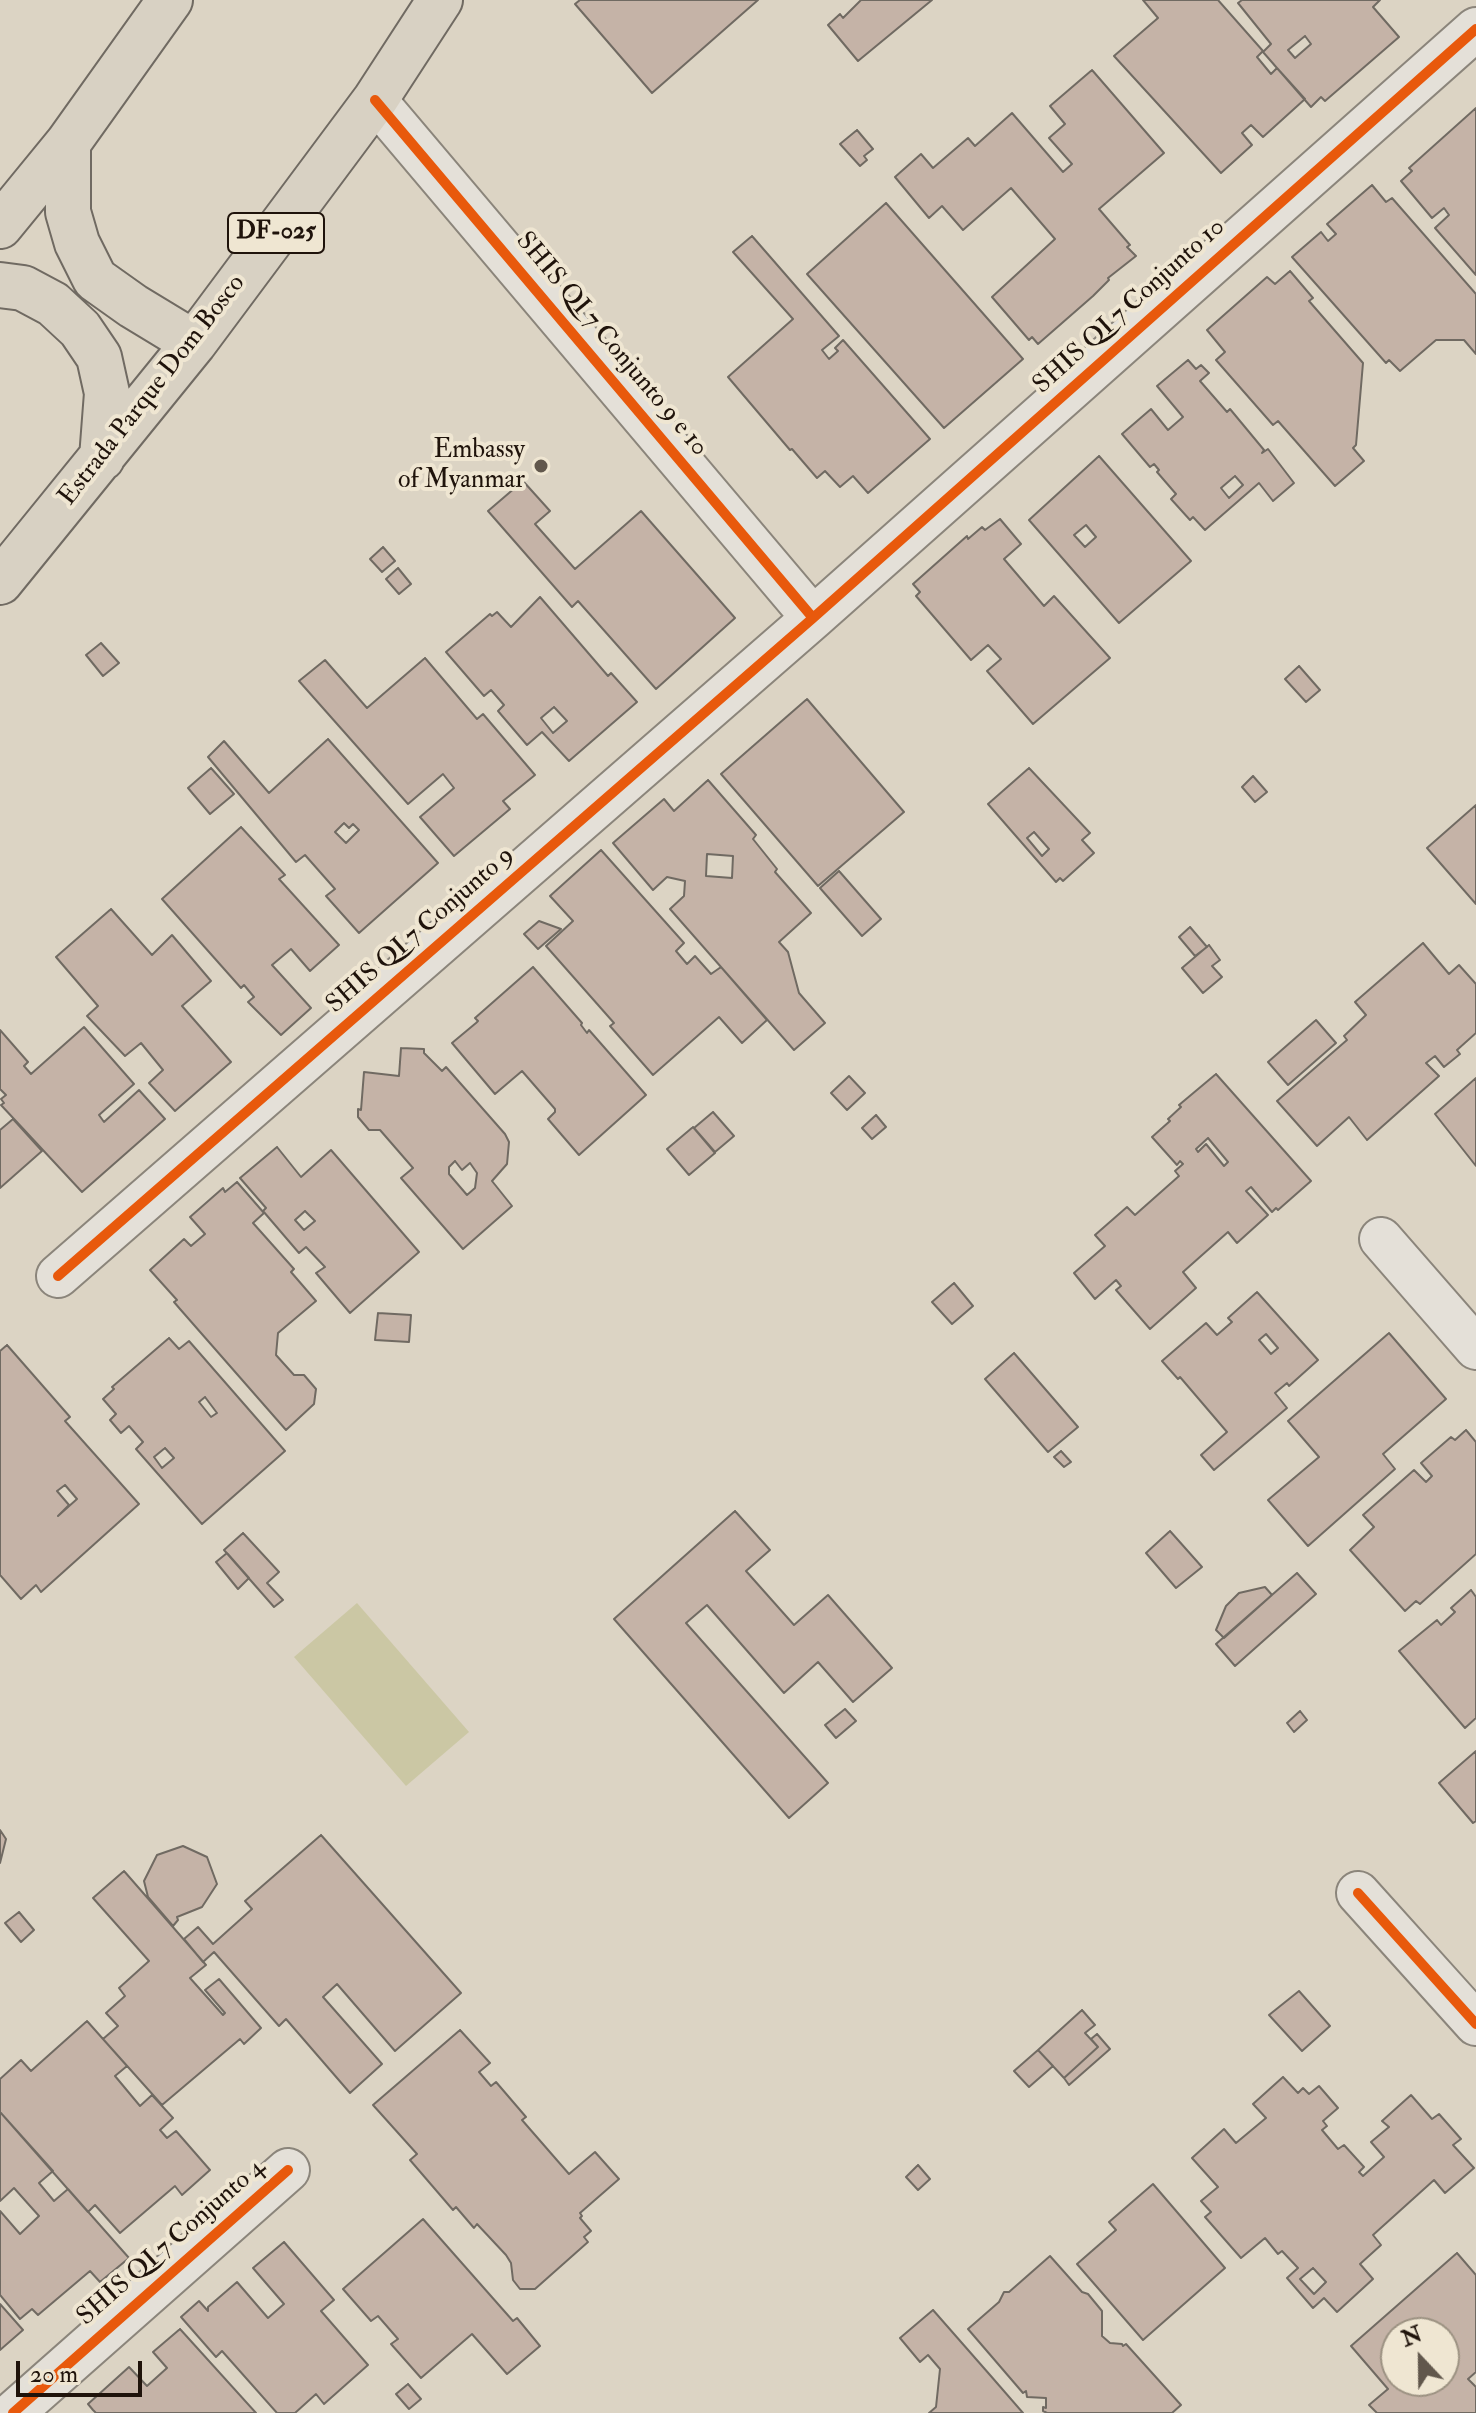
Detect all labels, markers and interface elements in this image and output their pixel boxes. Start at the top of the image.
road number: DF-025 [228,213,324,253]
street label: SHIS QI 7 Conjunto 10 [1028,213,1232,401]
street label: SHIS QI 7 Conjunto 9 e 10 [508,227,714,463]
street label: Estrada Parque Dom Bosco [53,269,253,513]
place label: Embassy of Myanmar [398,435,525,496]
marker: Embassy of Myanmar [532,457,550,475]
street label: SHIS QI 7 Conjunto 9 [321,841,521,1021]
street label: SHIS QI 7 Conjunto 4 [71,2153,273,2333]
north arrow [1380,2317,1460,2397]
text: N [1397,2320,1426,2353]
scale bar [20,2345,146,2395]
text: 20 m [30,2359,78,2390]

